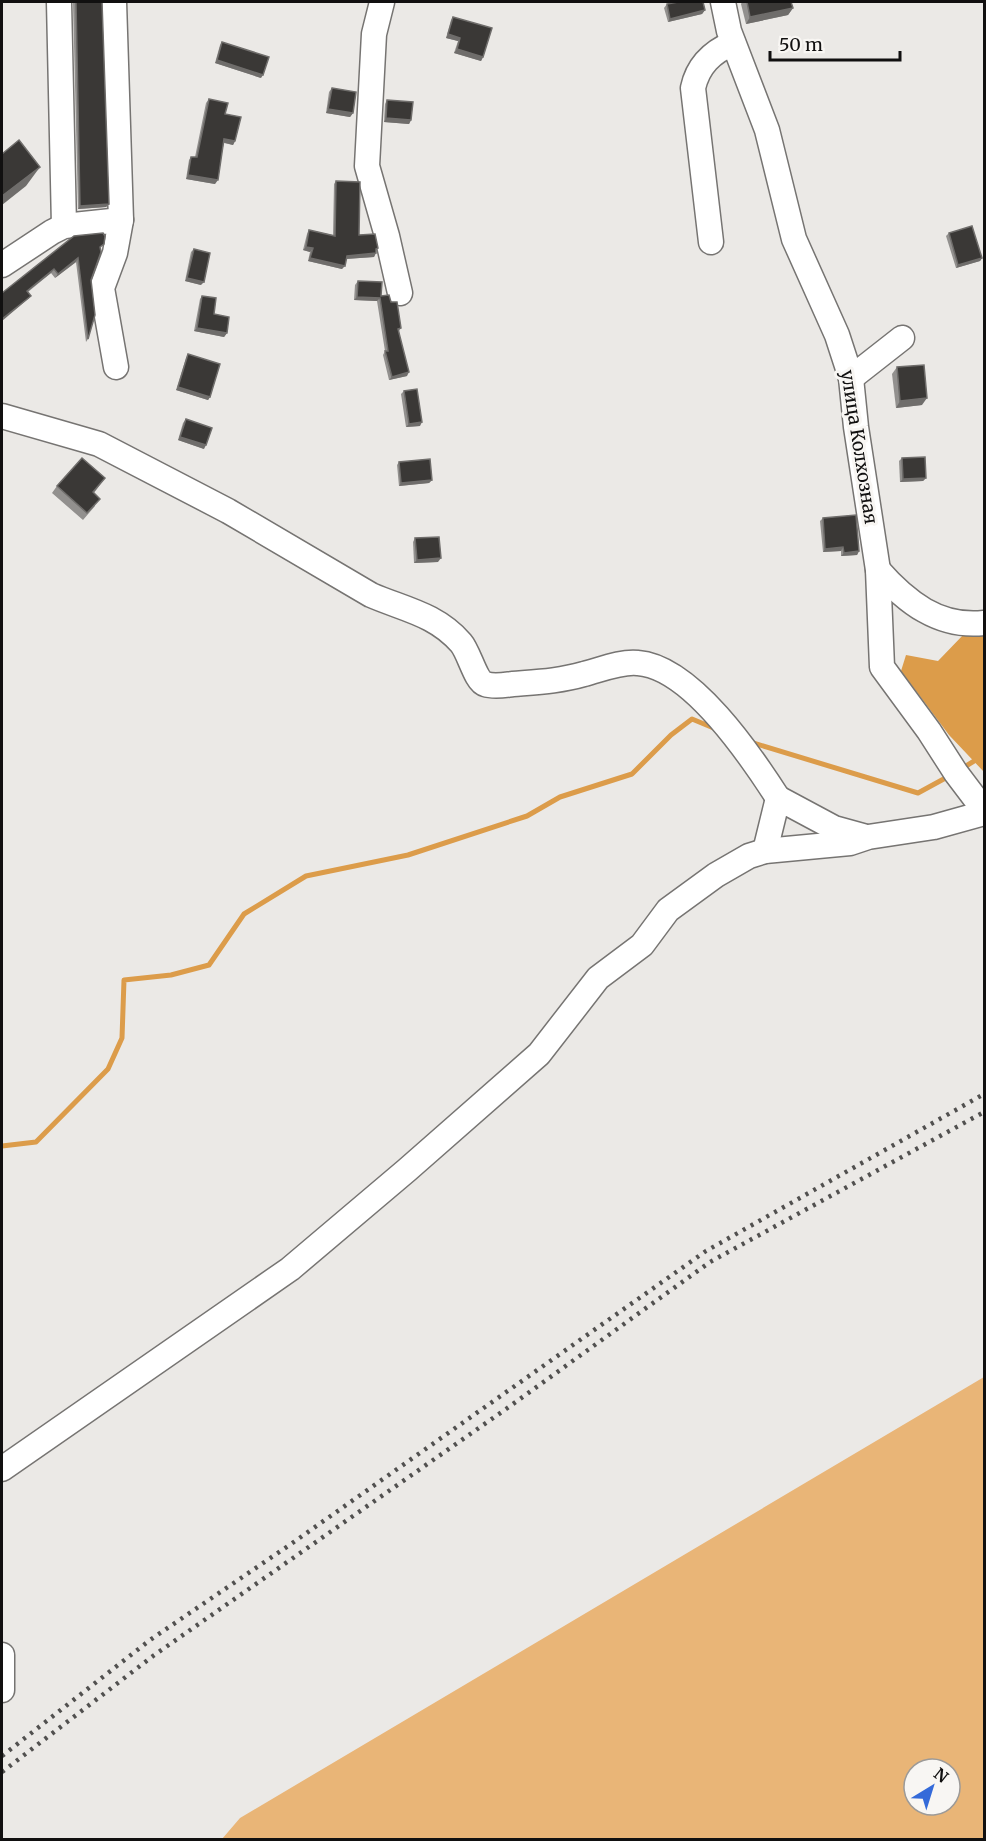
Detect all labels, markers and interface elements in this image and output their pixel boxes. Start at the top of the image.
scale bar [770,24,900,62]
text: 50 m [779,33,823,56]
street label: улица Колхозная [836,368,883,526]
north arrow [902,1757,962,1817]
text: N [930,1763,953,1787]

